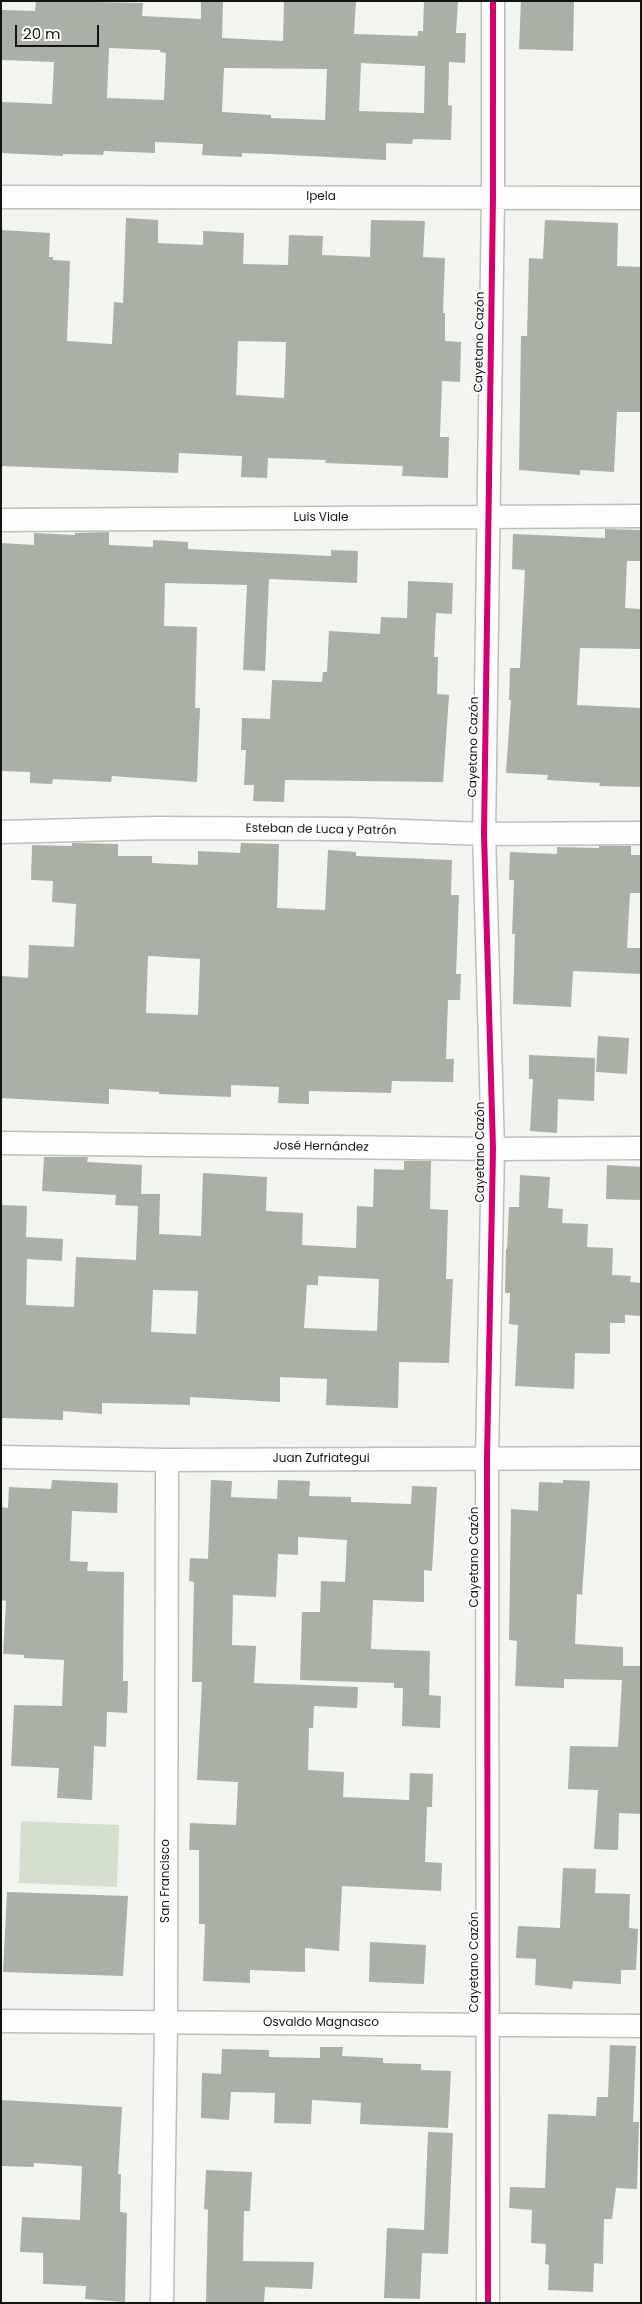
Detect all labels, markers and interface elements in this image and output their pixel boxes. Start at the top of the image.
scale bar [18,15,101,47]
text: 20 m [23,23,61,44]
street label: Ipela [306,190,336,204]
street label: Cayetano Cazón [472,291,488,393]
street label: Luis Viale [294,511,348,525]
street label: Cayetano Cazón [466,696,482,798]
street label: Esteban de Luca y Patrón [245,821,397,839]
street label: Cayetano Cazón [474,1102,488,1202]
street label: José Hernández [273,1139,369,1155]
street label: Juan Zufriategui [272,1452,370,1466]
street label: Cayetano Cazón [468,1507,482,1607]
street label: San Francisco [159,1839,173,1923]
street label: Cayetano Cazón [468,1912,482,2012]
street label: Osvaldo Magnasco [263,2016,379,2030]

